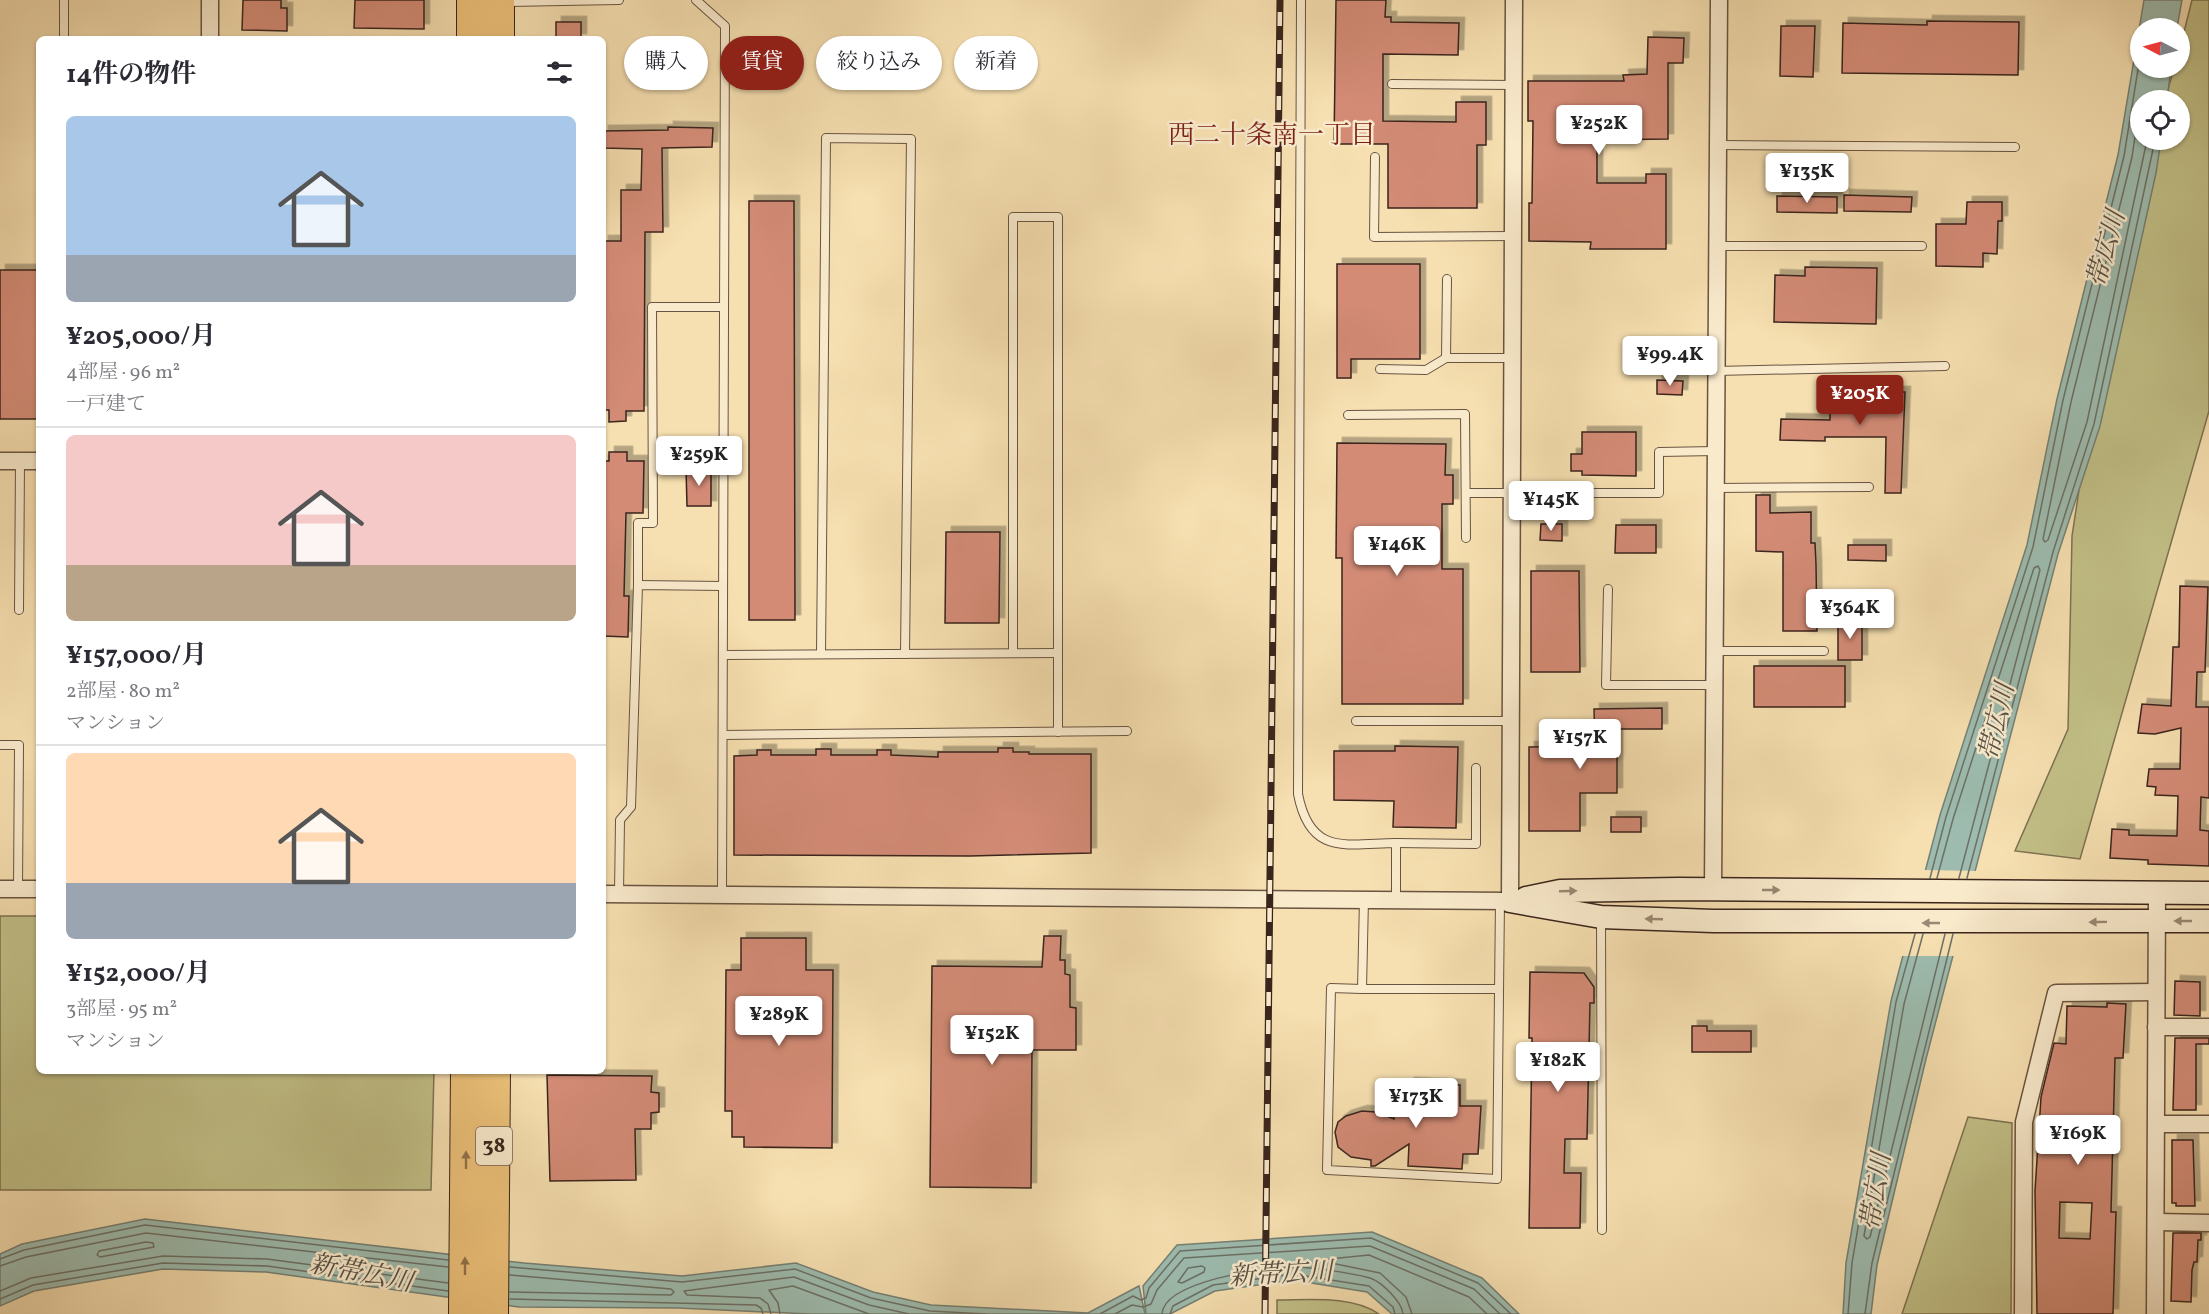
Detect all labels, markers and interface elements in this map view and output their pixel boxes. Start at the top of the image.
north arrow [2130,18,2190,78]
map controls [2130,18,2190,150]
chip: 購入 [624,36,708,90]
chip: 賃貸 [720,36,804,90]
chip: 絞り込み [816,36,942,90]
chip: 新着 [954,36,1038,90]
icon: filters [543,56,576,89]
text: 14件の物件 [66,57,196,93]
button: locate [2130,90,2190,150]
pin: ¥252K [1557,105,1641,156]
text: ¥252K [1570,110,1628,138]
district label: 西二十条南一丁目 [1168,118,1376,154]
pin: ¥135K [1765,153,1849,204]
icon: home [267,155,375,263]
text: ¥135K [1780,158,1834,186]
water label: 帯広川 [2079,204,2136,291]
text: ¥205,000/月 [66,319,216,355]
pin: ¥99.4K [1621,336,1719,387]
text: ¥99.4K [1636,341,1704,369]
text: 4部屋 · 96 m² [66,359,180,387]
pin: ¥205K [1818,375,1902,426]
text: ¥205K [1830,380,1890,408]
text: 一戸建て [66,391,146,419]
pin: ¥259K [657,436,741,487]
text: ¥259K [670,441,728,469]
icon: home [267,474,375,582]
pin: ¥145K [1509,481,1593,532]
text: ¥145K [1523,486,1579,514]
pin: ¥146K [1355,526,1439,577]
text: ¥146K [1368,531,1426,559]
pin: ¥364K [1808,589,1892,640]
text: ¥364K [1820,594,1880,622]
text: ¥157,000/月 [66,638,207,674]
water label: 帯広川 [1972,677,2025,764]
text: 2部屋 · 80 m² [66,678,180,706]
text: マンション [66,710,165,738]
pin: ¥157K [1538,719,1622,770]
text: ¥157K [1553,724,1607,752]
icon: home [267,792,375,900]
one-way arrow [1762,885,1781,895]
one-way arrow [1558,887,1577,896]
one-way arrow [1645,914,1664,923]
one-way arrow [2173,916,2192,926]
one-way arrow [2088,917,2107,927]
one-way arrow [1921,918,1940,928]
text: ¥152,000/月 [66,956,211,992]
text: 3部屋 · 95 m² [66,996,177,1024]
pin: ¥289K [737,996,821,1047]
text: ¥289K [749,1001,809,1029]
pin: ¥152K [950,1015,1034,1066]
text: ¥152K [964,1020,1020,1048]
text: マンション [66,1028,165,1056]
pin: ¥182K [1516,1042,1600,1093]
text: ¥182K [1530,1047,1586,1075]
pin: ¥173K [1374,1078,1458,1129]
text: ¥173K [1389,1083,1443,1111]
pin: ¥169K [2036,1115,2120,1166]
text: ¥169K [2049,1120,2107,1148]
road number: 38 [476,1127,512,1165]
water label: 帯広川 [1853,1148,1901,1233]
one-way arrow [461,1151,471,1170]
water label: 新帯広川 [307,1246,418,1302]
water label: 新帯広川 [1228,1254,1337,1296]
one-way arrow [460,1257,470,1276]

